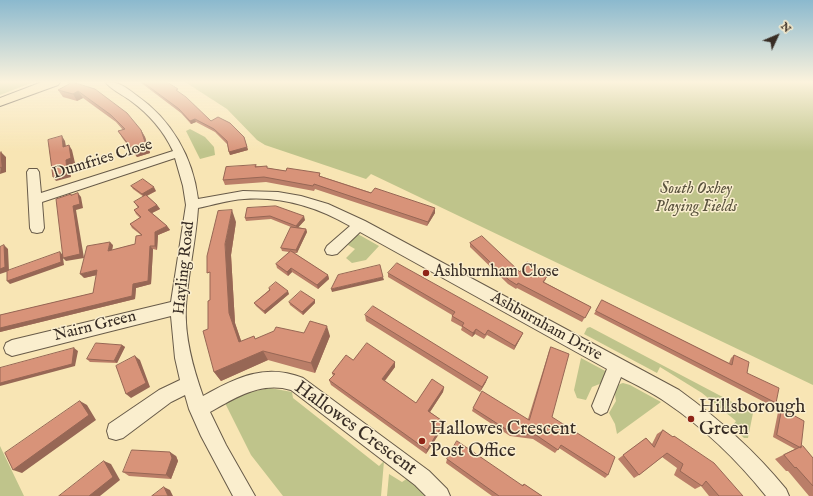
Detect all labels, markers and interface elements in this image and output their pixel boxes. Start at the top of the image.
north arrow [757,16,797,56]
text: N [777,19,794,36]
street label: Dumfries Close [51,136,155,184]
park label: South Oxhey Playing Fields [655,180,737,218]
street label: Hayling Road [171,220,199,316]
place label: Ashburnham Close [434,263,559,283]
marker: Ashburnham Close [421,268,431,278]
street label: Ashburnham Drive [487,288,605,366]
street label: Nairn Green [52,307,138,347]
street label: Hallowes Crescent [289,377,421,481]
place label: Hillsborough Green [699,397,805,441]
marker: Hillsborough Green [686,414,696,424]
place label: Hallowes Crescent Post Office [430,419,576,463]
marker: Hallowes Crescent Post Office [417,436,427,446]

